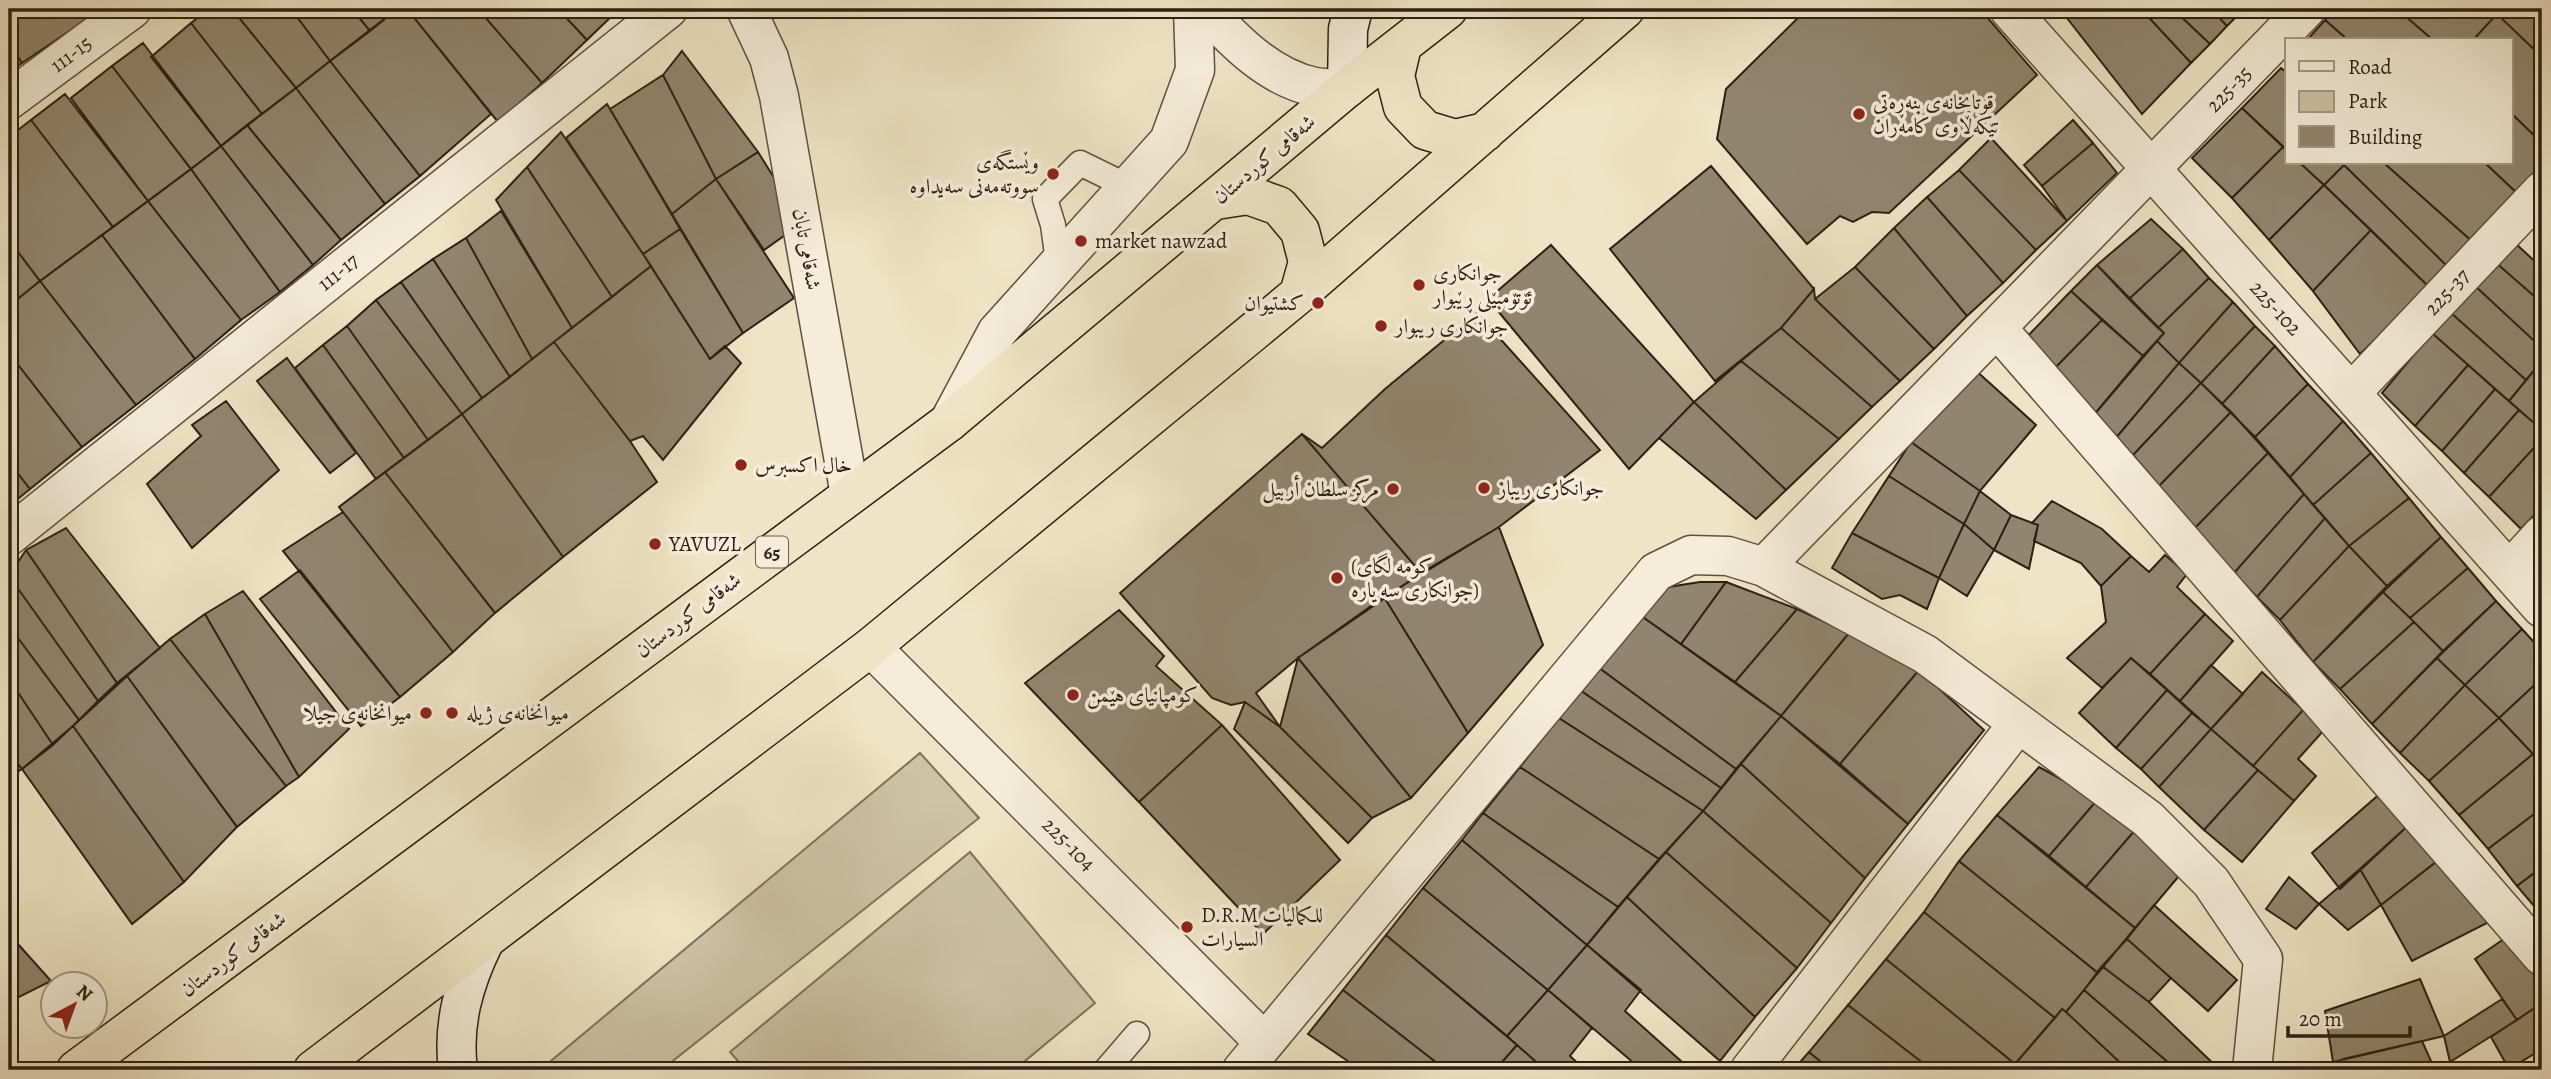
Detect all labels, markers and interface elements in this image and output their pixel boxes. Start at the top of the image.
street label: 111-15 [44,29,98,79]
legend [2285,38,2512,164]
text: Road [2348,53,2392,81]
street label: 225-35 [2200,60,2258,118]
text: Park [2348,87,2388,115]
place label: قوتابخانەی بنەڕەتی تێکەڵاوی کامەران [1873,88,1999,140]
marker: قوتابخانەی بنەڕەتی تێکەڵاوی کامەران [1851,106,1867,122]
street label: شەقامی کوردستان [1207,108,1321,210]
text: Building [2348,123,2423,151]
place label: وێستگەی سووتەمەنی سەیداوە [910,148,1039,200]
marker: وێستگەی سووتەمەنی سەیداوە [1045,166,1061,182]
street label: شەقامی تابان [786,206,828,292]
place label: market nawzad [1095,227,1228,255]
marker: market nawzad [1073,233,1089,249]
street label: 111-17 [311,247,365,297]
place label: جوانکاری ئۆتۆمبێلی ڕێبوار [1431,259,1533,314]
street label: 225-37 [2418,262,2476,321]
street label: 225-102 [2244,274,2308,342]
marker: جوانکاری ئۆتۆمبێلی ڕێبوار [1411,277,1427,293]
place label: كشتيوان [1244,289,1304,317]
marker: كشتيوان [1310,295,1326,311]
place label: جوانكارى ريبوار [1393,312,1508,340]
marker: جوانكارى ريبوار [1373,318,1389,334]
place label: خال اكسبرس [755,451,852,479]
marker: خال اكسبرس [733,457,749,473]
place label: مركز سلطان أربيل [1262,474,1379,504]
place label: جوانكارى ريباز [1496,474,1604,502]
marker: جوانكارى ريباز [1476,480,1492,496]
marker: مركز سلطان أربيل [1385,481,1401,497]
place label: YAVUZL [668,530,741,558]
marker: YAVUZL [647,536,663,552]
road number: 65 [756,537,788,568]
place label: (كومه لگای جوانکاری سه یاره) [1351,552,1479,604]
street label: شەقامی کوردستان [629,566,747,664]
marker: (كومه لگای جوانکاری سه یاره) [1329,570,1345,586]
place label: کومپانیای هێمن [1087,681,1198,709]
marker: کومپانیای هێمن [1065,687,1081,703]
place label: میوانخانەی جیلا [303,699,412,727]
place label: میوانخانەی ژیلە [466,699,569,727]
marker: میوانخانەی جیلا [418,705,434,721]
marker: میوانخانەی ژیلە [444,705,460,721]
street label: 225-104 [1036,811,1102,877]
place label: D.R.M للكماليات السيارات [1201,901,1323,953]
street label: شەقامی کوردستان [174,905,292,1003]
marker: D.R.M للكماليات السيارات [1179,919,1195,935]
north arrow [38,970,108,1040]
text: N [71,979,98,1007]
scale bar [2288,995,2411,1039]
text: 20 m [2299,1005,2342,1033]

